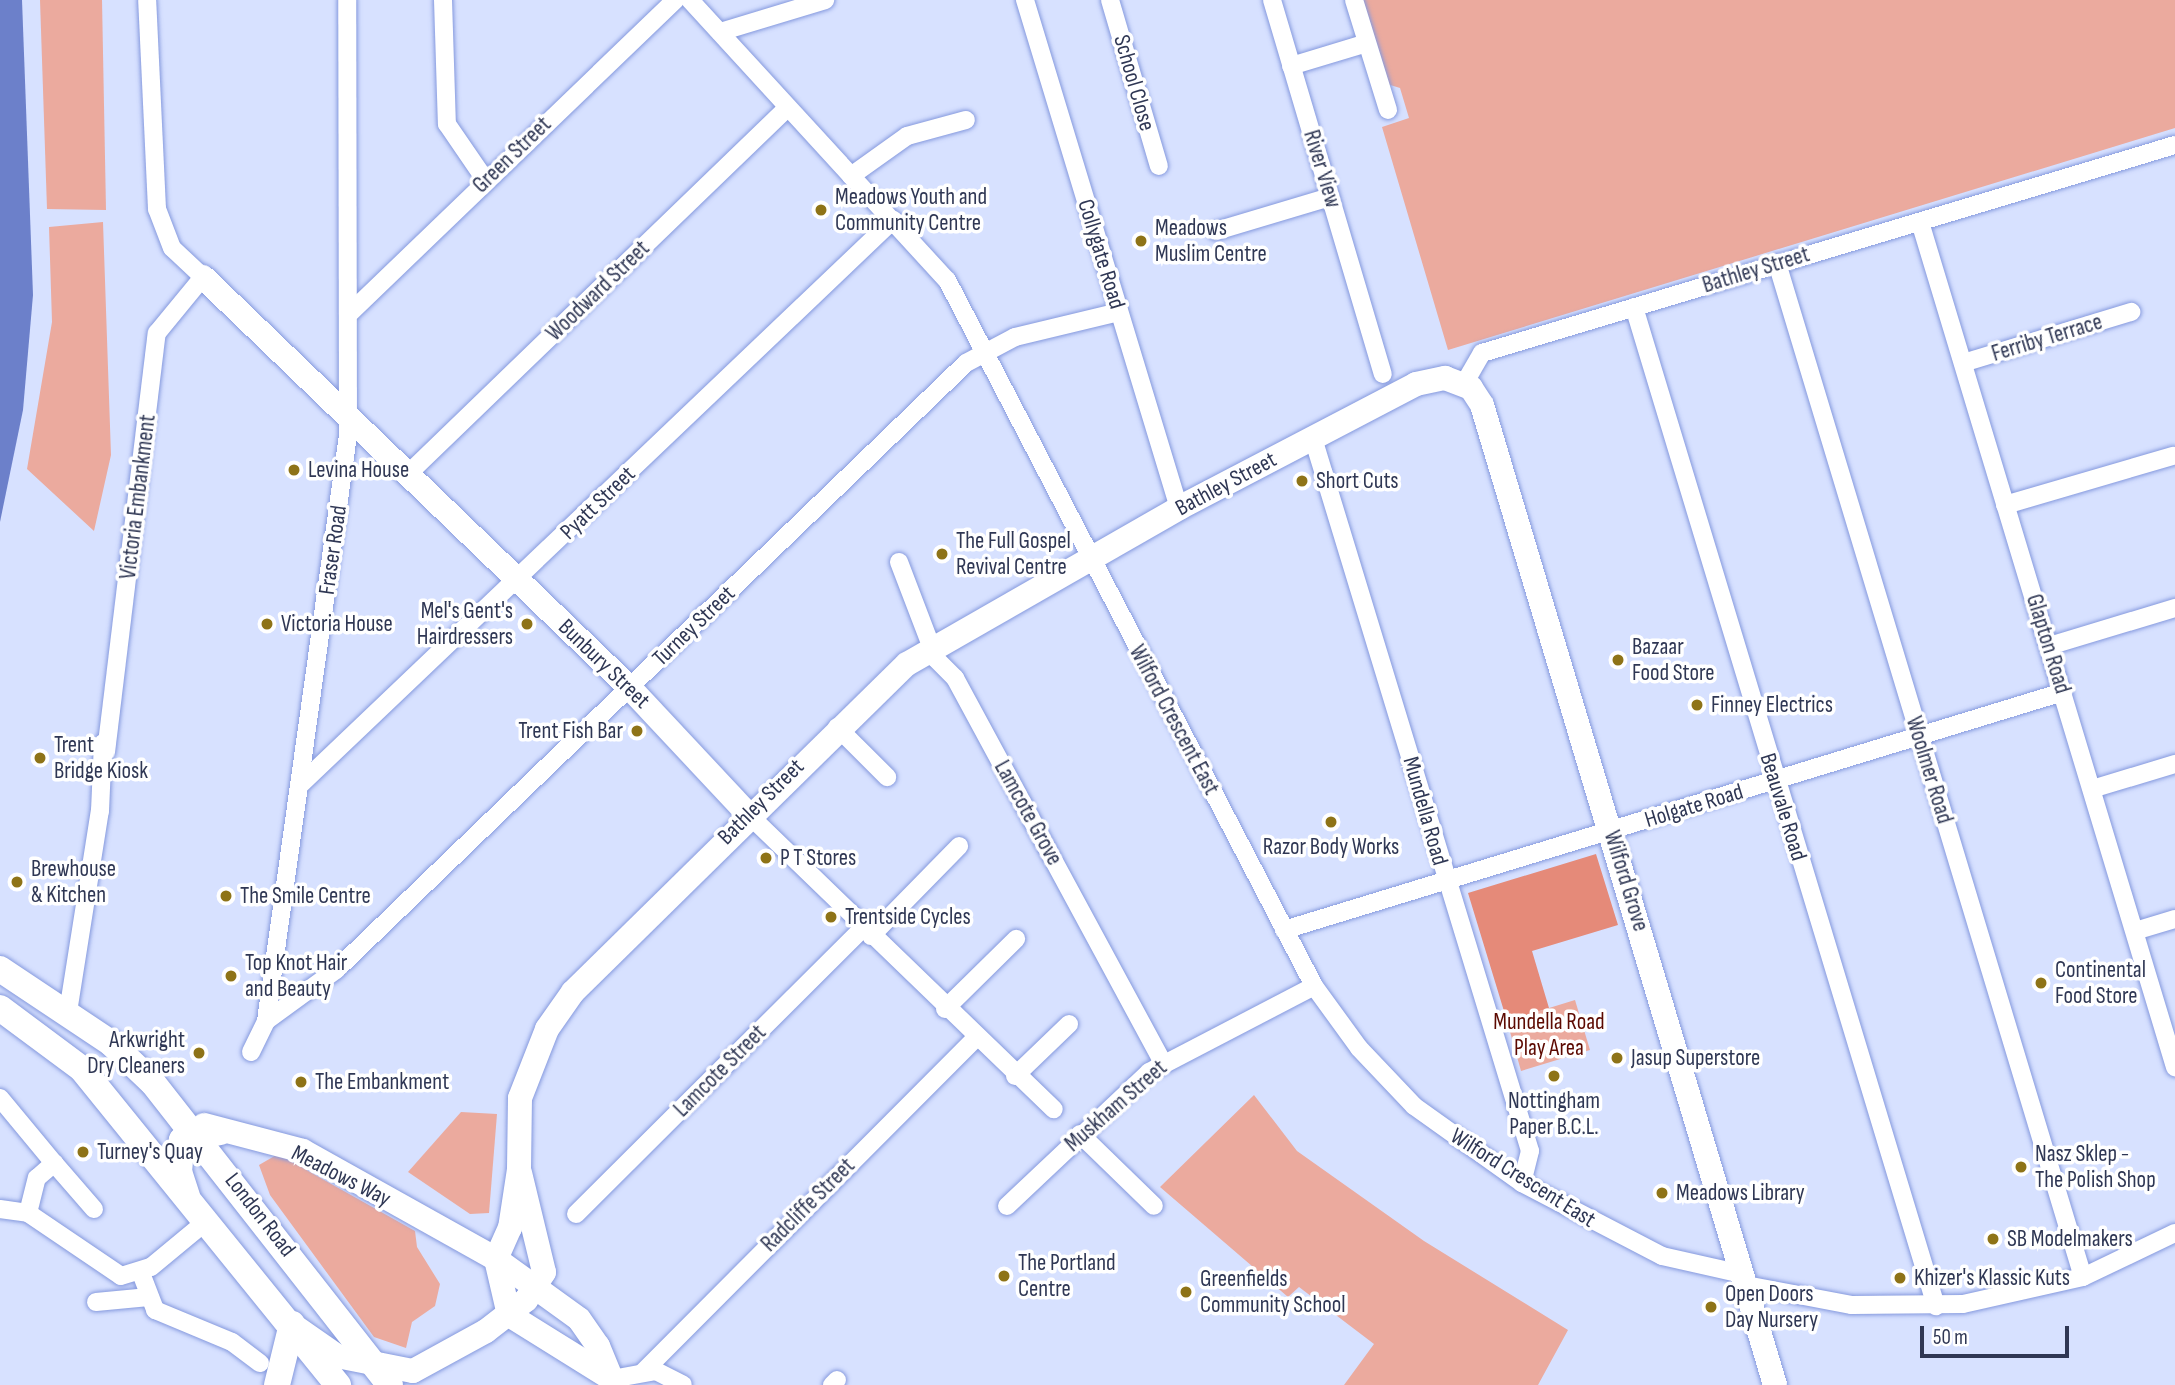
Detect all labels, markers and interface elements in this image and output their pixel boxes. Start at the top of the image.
street label: School Close [1107,32,1161,134]
street label: Green Street [467,111,557,199]
street label: River View [1297,127,1347,211]
place label: Meadows Youth and Community Centre [835,183,987,237]
street label: Collygate Road [1071,196,1131,312]
marker: Meadows Youth and Community Centre [813,202,829,218]
place label: Meadows Muslim Centre [1155,214,1267,268]
marker: Meadows Muslim Centre [1133,233,1149,249]
street label: Woodward Street [541,235,655,347]
street label: Bathley Street [1699,241,1813,299]
street label: Ferriby Terrace [1988,308,2106,368]
street label: Victoria Embankment [114,413,162,581]
street label: Bathley Street [1171,446,1281,522]
place label: Levina House [308,456,409,484]
street label: Pyatt Street [555,461,641,545]
marker: Levina House [286,462,302,478]
place label: Short Cuts [1316,467,1399,495]
marker: Short Cuts [1294,473,1310,489]
street label: Fraser Road [313,504,353,596]
place label: The Full Gospel Revival Centre [956,527,1071,581]
marker: The Full Gospel Revival Centre [934,546,950,562]
street label: Turney Street [647,580,741,672]
street label: Glapton Road [2020,591,2076,697]
place label: Mel's Gent's Hairdressers [417,597,513,651]
place label: Victoria House [281,610,393,638]
street label: Bunbury Street [552,614,656,714]
marker: Victoria House [259,616,275,632]
marker: Mel's Gent's Hairdressers [519,616,535,632]
place label: Bazaar Food Store [1632,633,1714,687]
street label: Wilford Crescent East [1123,640,1225,800]
marker: Bazaar Food Store [1610,652,1626,668]
place label: Finney Electrics [1711,691,1833,719]
marker: Finney Electrics [1689,697,1705,713]
street label: Woolmer Road [1900,713,1958,827]
place label: Trent Fish Bar [518,717,623,745]
marker: Trent Fish Bar [629,723,645,739]
place label: Trent Bridge Kiosk [54,731,148,785]
marker: Trent Bridge Kiosk [32,750,48,766]
street label: Beauvale Road [1754,750,1812,864]
street label: Bathley Street [712,753,810,851]
street label: Mundella Road [1396,754,1454,868]
street label: Lamcote Grove [988,756,1068,870]
street label: Holgate Road [1642,778,1746,834]
marker: Razor Body Works [1323,814,1339,830]
street label: Wilford Grove [1598,827,1654,935]
place label: Razor Body Works [1263,833,1399,861]
place label: P T Stores [780,844,856,872]
marker: P T Stores [758,850,774,866]
place label: Brewhouse & Kitchen [31,855,116,909]
marker: Brewhouse & Kitchen [9,874,25,890]
place label: The Smile Centre [240,882,371,910]
marker: The Smile Centre [218,888,234,904]
place label: Trentside Cycles [845,903,971,931]
marker: Trentside Cycles [823,909,839,925]
place label: Top Knot Hair and Beauty [245,949,347,1003]
place label: Continental Food Store [2055,956,2146,1010]
marker: Top Knot Hair and Beauty [223,968,239,984]
marker: Continental Food Store [2033,975,2049,991]
park label: Mundella Road Play Area [1493,1008,1605,1062]
street label: Lamcote Street [668,1019,772,1123]
place label: Arkwright Dry Cleaners [87,1026,185,1080]
place label: Jasup Superstore [1631,1044,1760,1072]
marker: Arkwright Dry Cleaners [191,1045,207,1061]
marker: Jasup Superstore [1609,1050,1625,1066]
street label: Muskham Street [1059,1054,1173,1158]
place label: The Embankment [315,1068,449,1096]
marker: Nottingham Paper B.C.L. [1546,1068,1562,1084]
marker: The Embankment [293,1074,309,1090]
place label: Nottingham Paper B.C.L. [1508,1087,1600,1141]
street label: Wilford Crescent East [1445,1122,1601,1234]
place label: Turney's Quay [97,1138,203,1166]
street label: Meadows Way [287,1139,395,1213]
place label: Nasz Sklep - The Polish Shop [2035,1140,2156,1194]
marker: Turney's Quay [75,1144,91,1160]
street label: Radcliffe Street [755,1152,861,1258]
marker: Nasz Sklep - The Polish Shop [2013,1159,2029,1175]
street label: London Road [219,1168,301,1262]
place label: Meadows Library [1676,1179,1805,1207]
marker: Meadows Library [1654,1185,1670,1201]
place label: SB Modelmakers [2007,1225,2133,1253]
marker: SB Modelmakers [1985,1231,2001,1247]
place label: The Portland Centre [1018,1249,1116,1303]
place label: Khizer's Klassic Kuts [1914,1264,2070,1292]
place label: Greenfields Community School [1200,1265,1346,1319]
marker: The Portland Centre [996,1268,1012,1284]
marker: Khizer's Klassic Kuts [1892,1270,1908,1286]
place label: Open Doors Day Nursery [1725,1280,1818,1334]
marker: Greenfields Community School [1178,1284,1194,1300]
marker: Open Doors Day Nursery [1703,1299,1719,1315]
scale bar [1923,1312,2072,1356]
text: 50 m [1933,1325,1968,1350]

